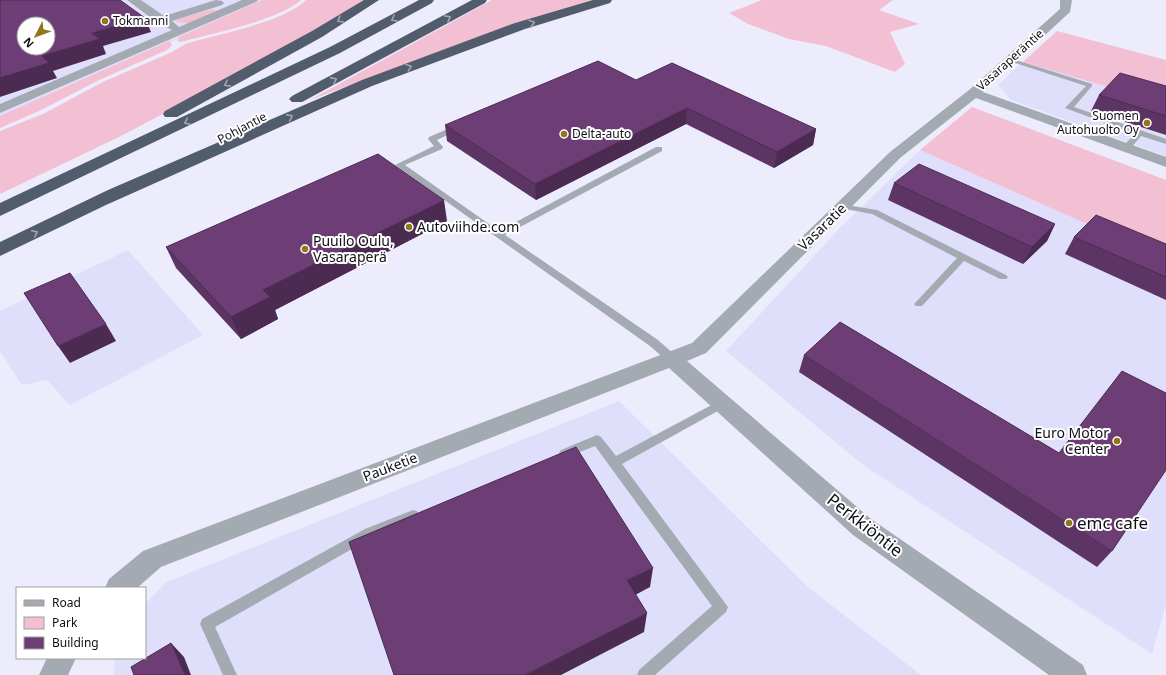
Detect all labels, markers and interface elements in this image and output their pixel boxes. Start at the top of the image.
place label: Tokmanni [113,12,168,29]
one-way arrow [391,14,398,21]
one-way arrow [444,15,451,23]
north arrow [16,16,56,56]
marker: Tokmanni [100,16,110,26]
one-way arrow [337,16,344,23]
one-way arrow [528,19,535,28]
street label: Vasaraperäntie [972,25,1047,94]
text: N [20,35,37,51]
one-way arrow [406,63,413,72]
one-way arrow [329,77,337,85]
one-way arrow [224,79,231,87]
street label: Pohjantie [214,107,270,148]
place label: Suomen Autohuolto Oy [1057,107,1140,138]
one-way arrow [285,114,293,122]
one-way arrow [183,117,191,125]
marker: Suomen Autohuolto Oy [1142,118,1152,128]
place label: Delta-auto [572,125,631,142]
marker: Delta-auto [559,129,569,139]
street label: Vasaratie [793,199,850,254]
place label: Autoviihde.com [417,217,519,236]
marker: Autoviihde.com [404,222,414,232]
one-way arrow [31,230,38,238]
place label: Puuilo Oulu, Vasaraperä [313,231,394,266]
marker: Puuilo Oulu, Vasaraperä [300,244,310,254]
place label: Euro Motor Center [1034,423,1109,458]
marker: Euro Motor Center [1112,436,1122,446]
street label: Pauketie [360,447,420,486]
street label: Perkkiöntie [823,488,908,561]
place label: emc cafe [1077,511,1148,534]
marker: emc cafe [1064,518,1074,528]
legend [16,587,146,659]
text: Road [52,594,81,611]
text: Park [52,614,78,631]
text: Building [52,634,99,651]

